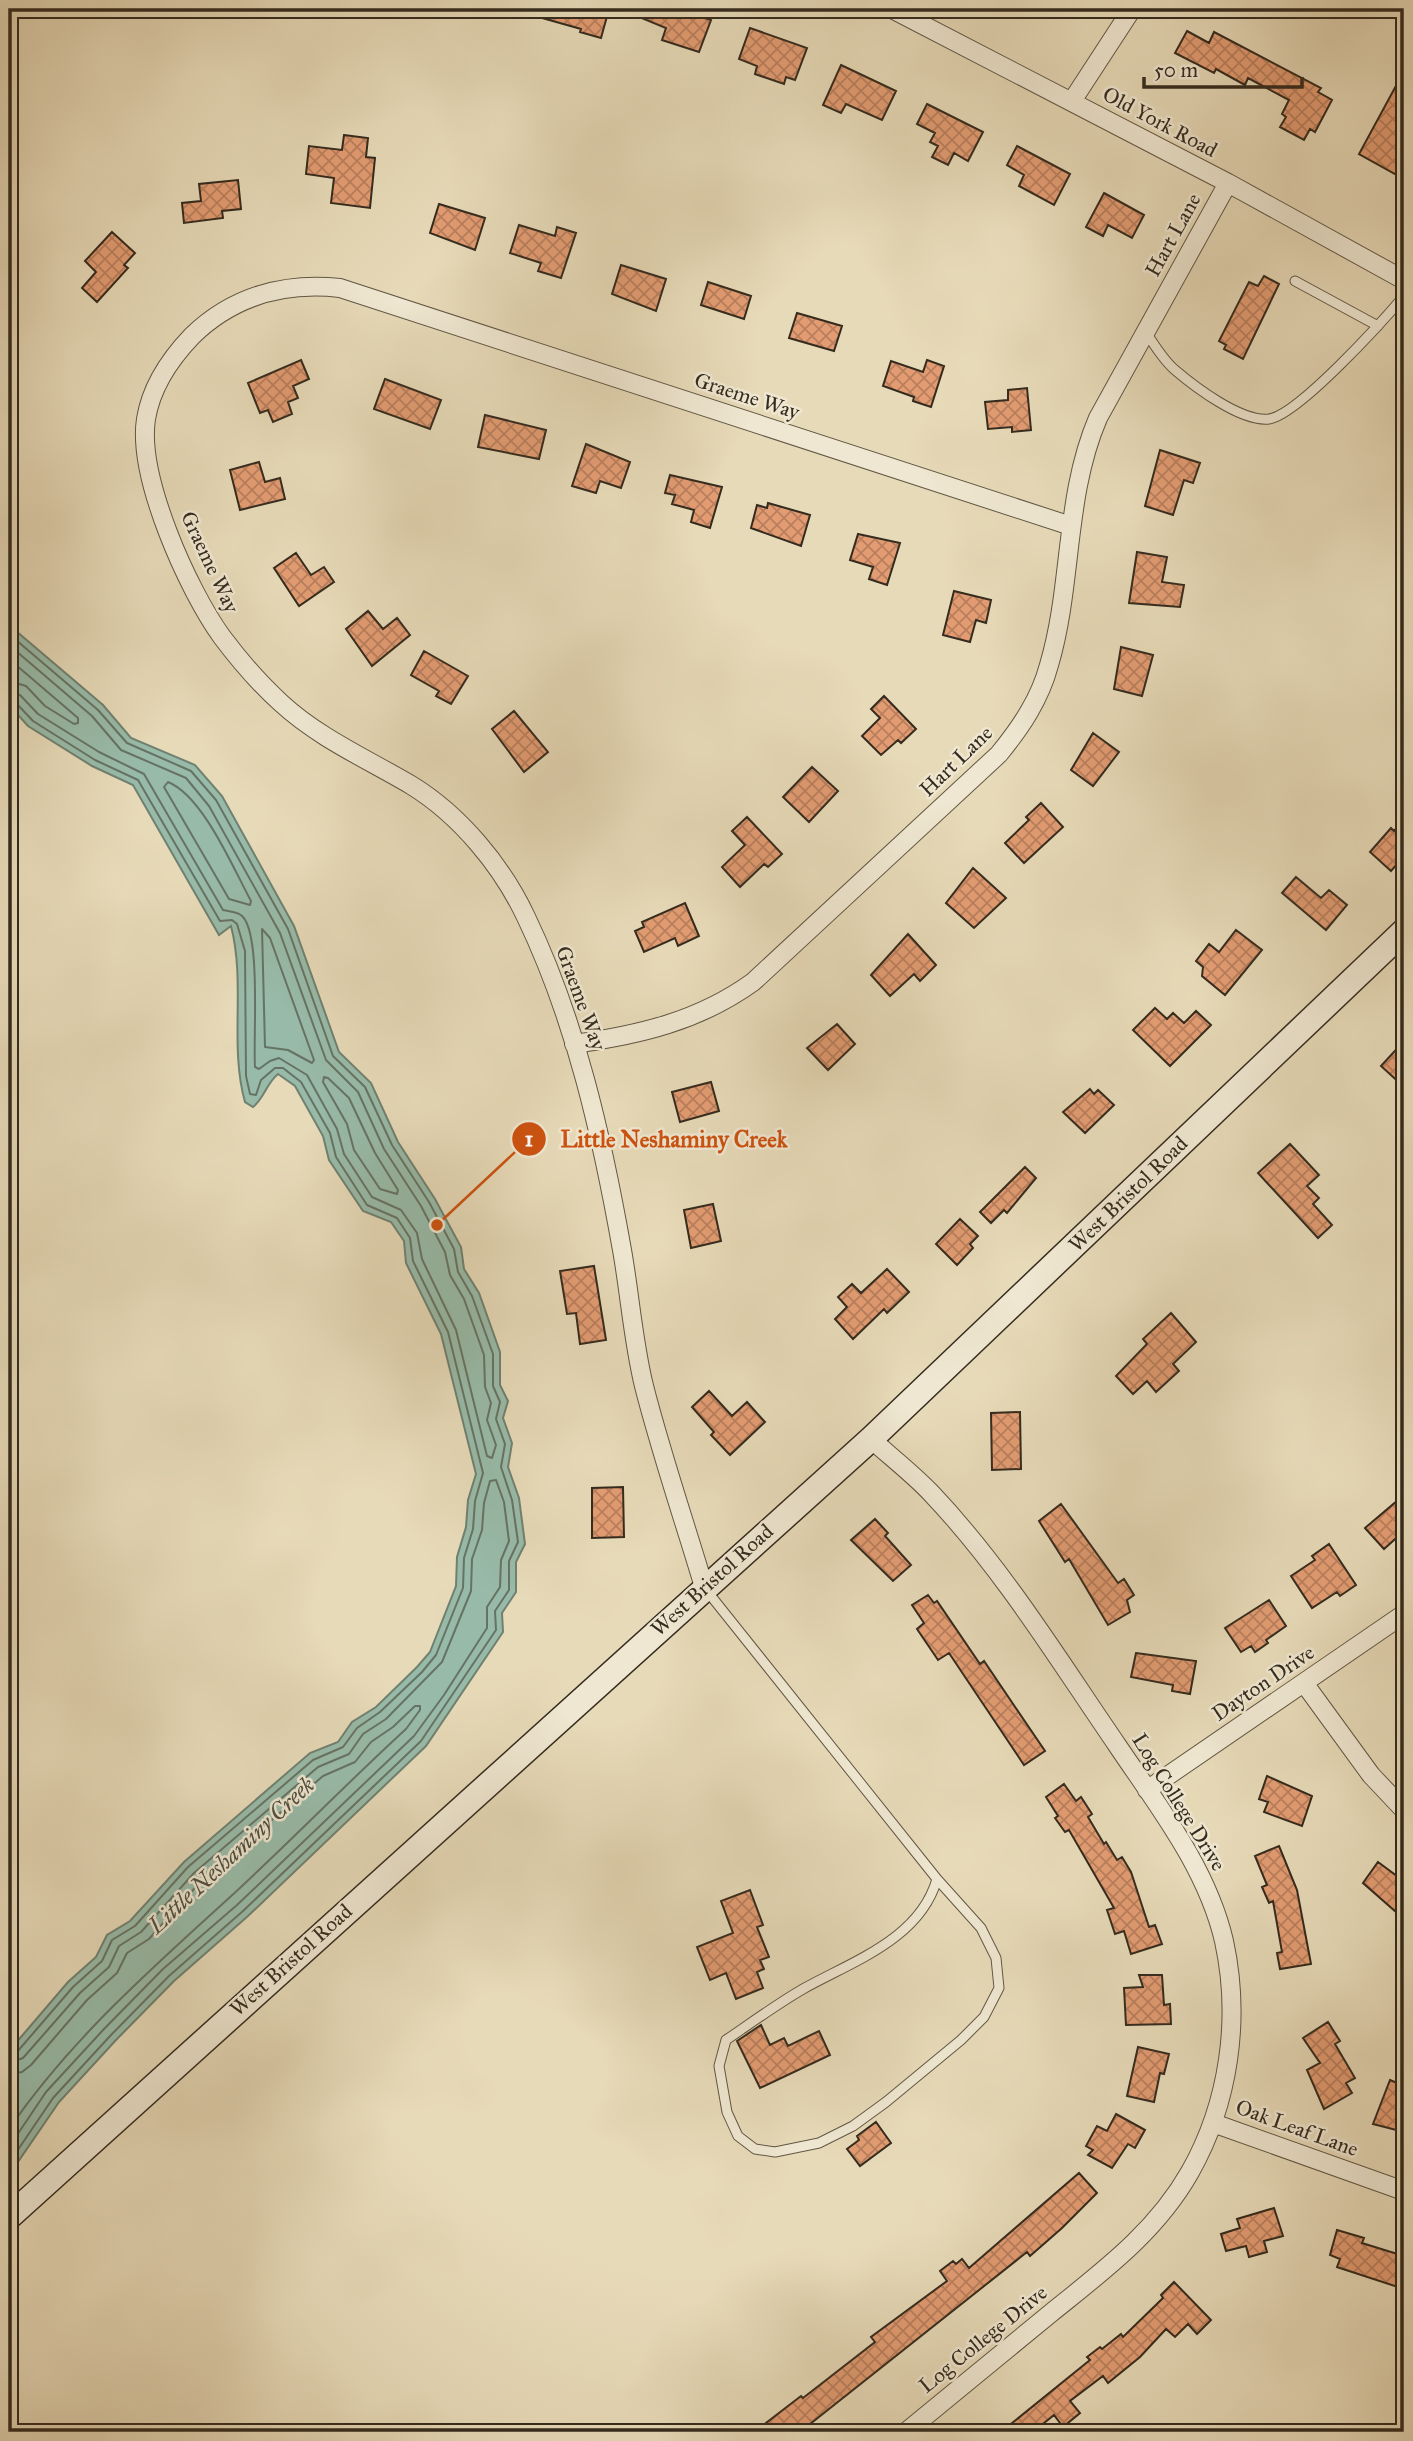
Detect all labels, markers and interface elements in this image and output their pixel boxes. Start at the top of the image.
scale bar [1144,46,1301,90]
text: 50 m [1154,57,1199,83]
street label: Old York Road [1098,81,1222,163]
street label: Hart Lane [1139,189,1207,281]
street label: Graeme Way [691,367,804,426]
street label: Graeme Way [175,507,245,618]
street label: Hart Lane [914,720,998,802]
street label: Graeme Way [550,942,612,1055]
callout: Little Neshaminy Creek [511,1117,801,1161]
text: Little Neshaminy Creek [560,1125,789,1154]
text: 1 [525,1126,533,1152]
street label: West Bristol Road [1063,1130,1193,1257]
street label: West Bristol Road [645,1518,779,1642]
street label: Dayton Drive [1207,1639,1319,1727]
street label: Log College Drive [1126,1728,1232,1876]
water label: Little Neshaminy Creek [141,1771,320,1940]
street label: West Bristol Road [224,1898,358,2022]
street label: Oak Leaf Lane [1232,2094,1362,2162]
street label: Log College Drive [914,2279,1052,2399]

